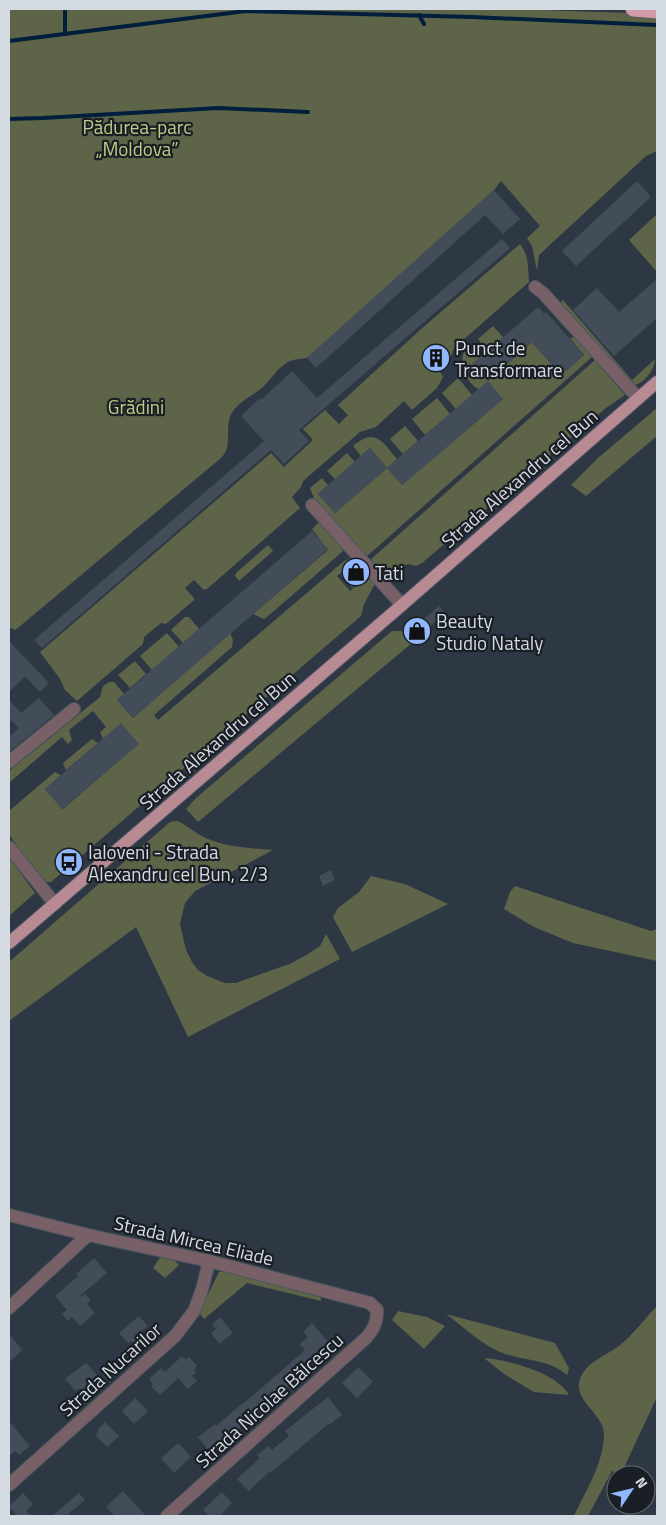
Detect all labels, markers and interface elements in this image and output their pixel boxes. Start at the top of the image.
park label: Pădurea-parc „Moldova” [83,112,191,163]
place label: Punct de Transformare [455,333,563,384]
building icon: Punct de Transformare [421,343,451,373]
park label: Grădini [108,392,164,421]
street label: Strada Alexandru cel Bun [434,402,604,554]
shop icon: Tati [341,557,371,587]
place label: Tati [375,558,404,587]
place label: Beauty Studio Nataly [436,606,543,657]
shop icon: Beauty Studio Nataly [402,616,432,646]
street label: Strada Alexandru cel Bun [132,664,302,816]
place label: Ialoveni - Strada Alexandru cel Bun, 2/3 [88,837,268,888]
bus stop icon: Ialoveni - Strada Alexandru cel Bun, 2/3 [54,847,84,877]
street label: Strada Mircea Eliade [111,1208,277,1272]
street label: Strada Nucarilor [52,1315,168,1423]
street label: Strada Nicolae Bălcescu [189,1326,349,1474]
north arrow [606,1465,656,1515]
text: N [631,1472,653,1492]

